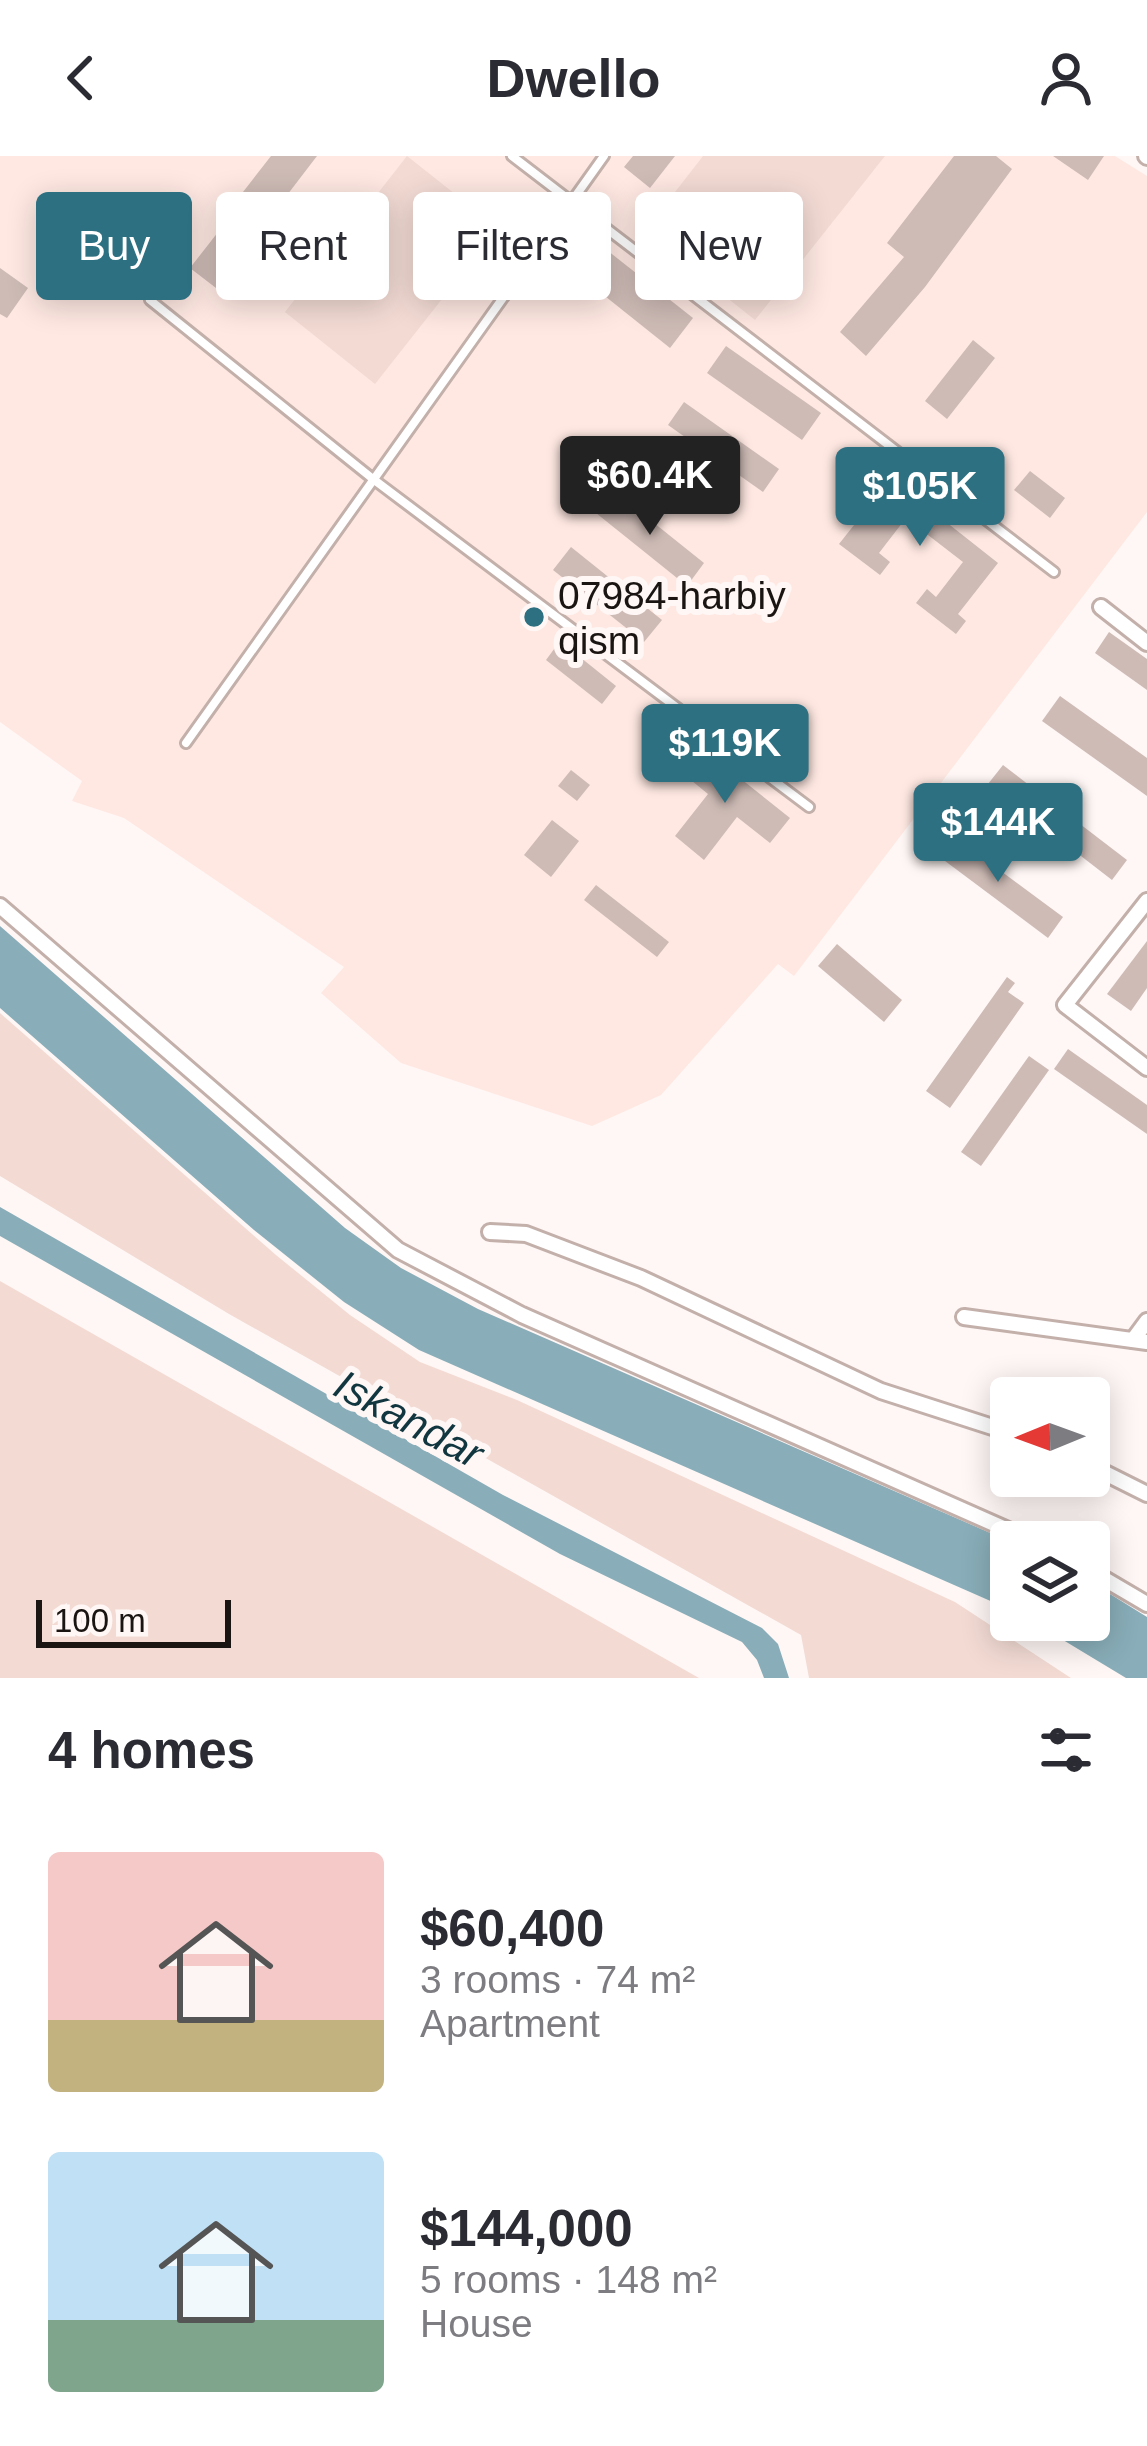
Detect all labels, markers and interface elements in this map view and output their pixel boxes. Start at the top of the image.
icon: back [48,45,114,111]
icon: person [1033,45,1099,111]
text: Dwello [486,48,661,108]
chip: Buy [36,192,192,300]
chip: Rent [216,192,389,300]
chip: Filters [413,192,611,300]
chip: New [635,192,803,300]
pin: $60.4K [552,436,748,538]
pin: $105K [836,447,1004,549]
text: $60.4K [587,453,713,496]
text: $105K [863,464,977,507]
place label: 07984-harbiy qism [558,574,786,662]
marker: 07984-harbiy qism [521,604,547,630]
pin: $119K [641,704,809,806]
text: $119K [669,721,781,764]
pin: $144K [914,783,1082,885]
text: $144K [941,800,1055,843]
water label: Iskandar [327,1360,493,1479]
north arrow [990,1377,1110,1497]
map controls [990,1377,1110,1641]
button: layers [990,1521,1110,1641]
scale bar [36,1594,231,1647]
text: 100 m [54,1602,146,1639]
icon: filters [1033,1717,1099,1783]
text: 4 homes [48,1722,255,1779]
icon: home [144,1900,288,2044]
text: $60,400 [420,1900,604,1957]
text: 3 rooms · 74 m² [420,1958,695,2001]
text: Apartment [420,2002,600,2045]
icon: home [144,2200,288,2344]
text: $144,000 [420,2200,633,2257]
text: 5 rooms · 148 m² [420,2258,717,2301]
text: House [420,2302,533,2345]

